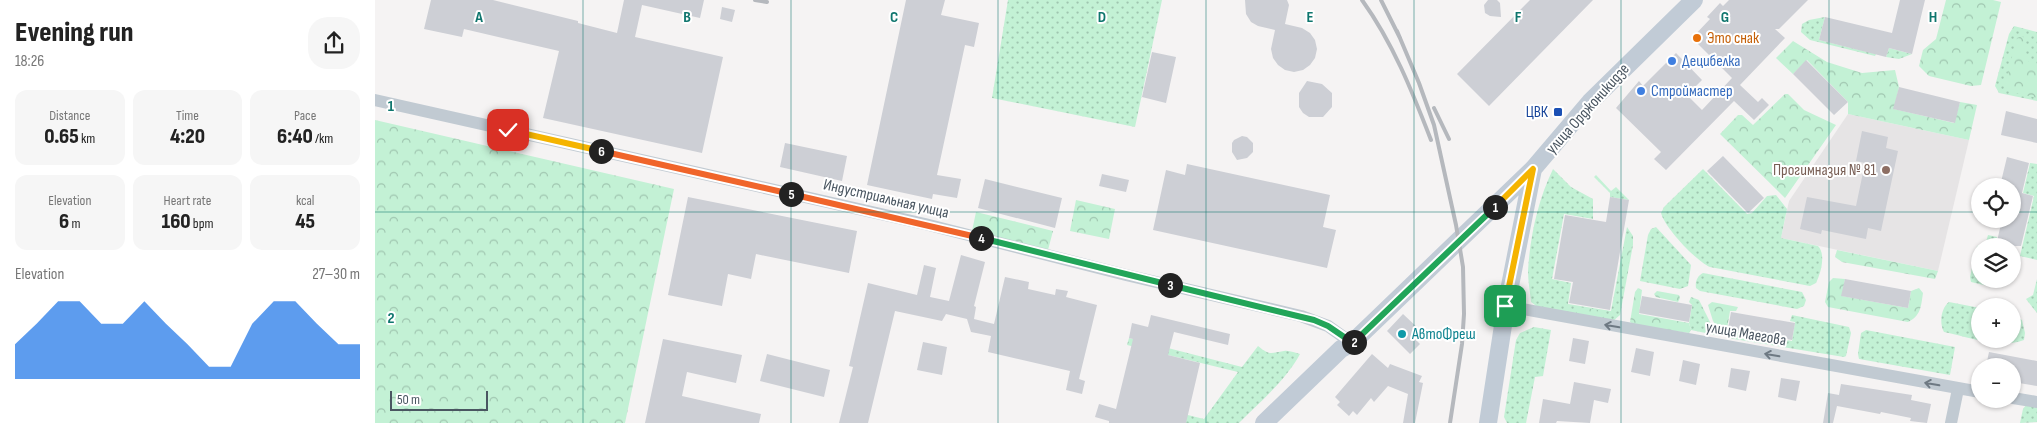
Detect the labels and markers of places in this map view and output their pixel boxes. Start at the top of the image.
place label: Это снак [1707,29,1760,48]
marker: Это снак [1691,32,1703,44]
place label: Децибелка [1682,52,1740,71]
marker: Децибелка [1666,55,1678,67]
place label: Строймастер [1651,82,1733,101]
marker: Строймастер [1635,85,1647,97]
place label: ЦВК [1526,103,1549,122]
marker: ЦВК [1552,106,1564,118]
pin [487,109,529,151]
pin: 6 [589,138,613,164]
place label: Прогимназия № 81 [1773,161,1876,180]
marker: Прогимназия № 81 [1880,164,1892,176]
pin: 5 [779,182,803,206]
pin: 1 [1483,194,1507,220]
pin: 4 [969,226,993,250]
pin: 3 [1157,272,1183,298]
pin [1484,285,1526,327]
place label: АвтоФреш [1411,325,1476,344]
marker: АвтоФреш [1396,328,1408,340]
pin: 2 [1341,330,1367,354]

